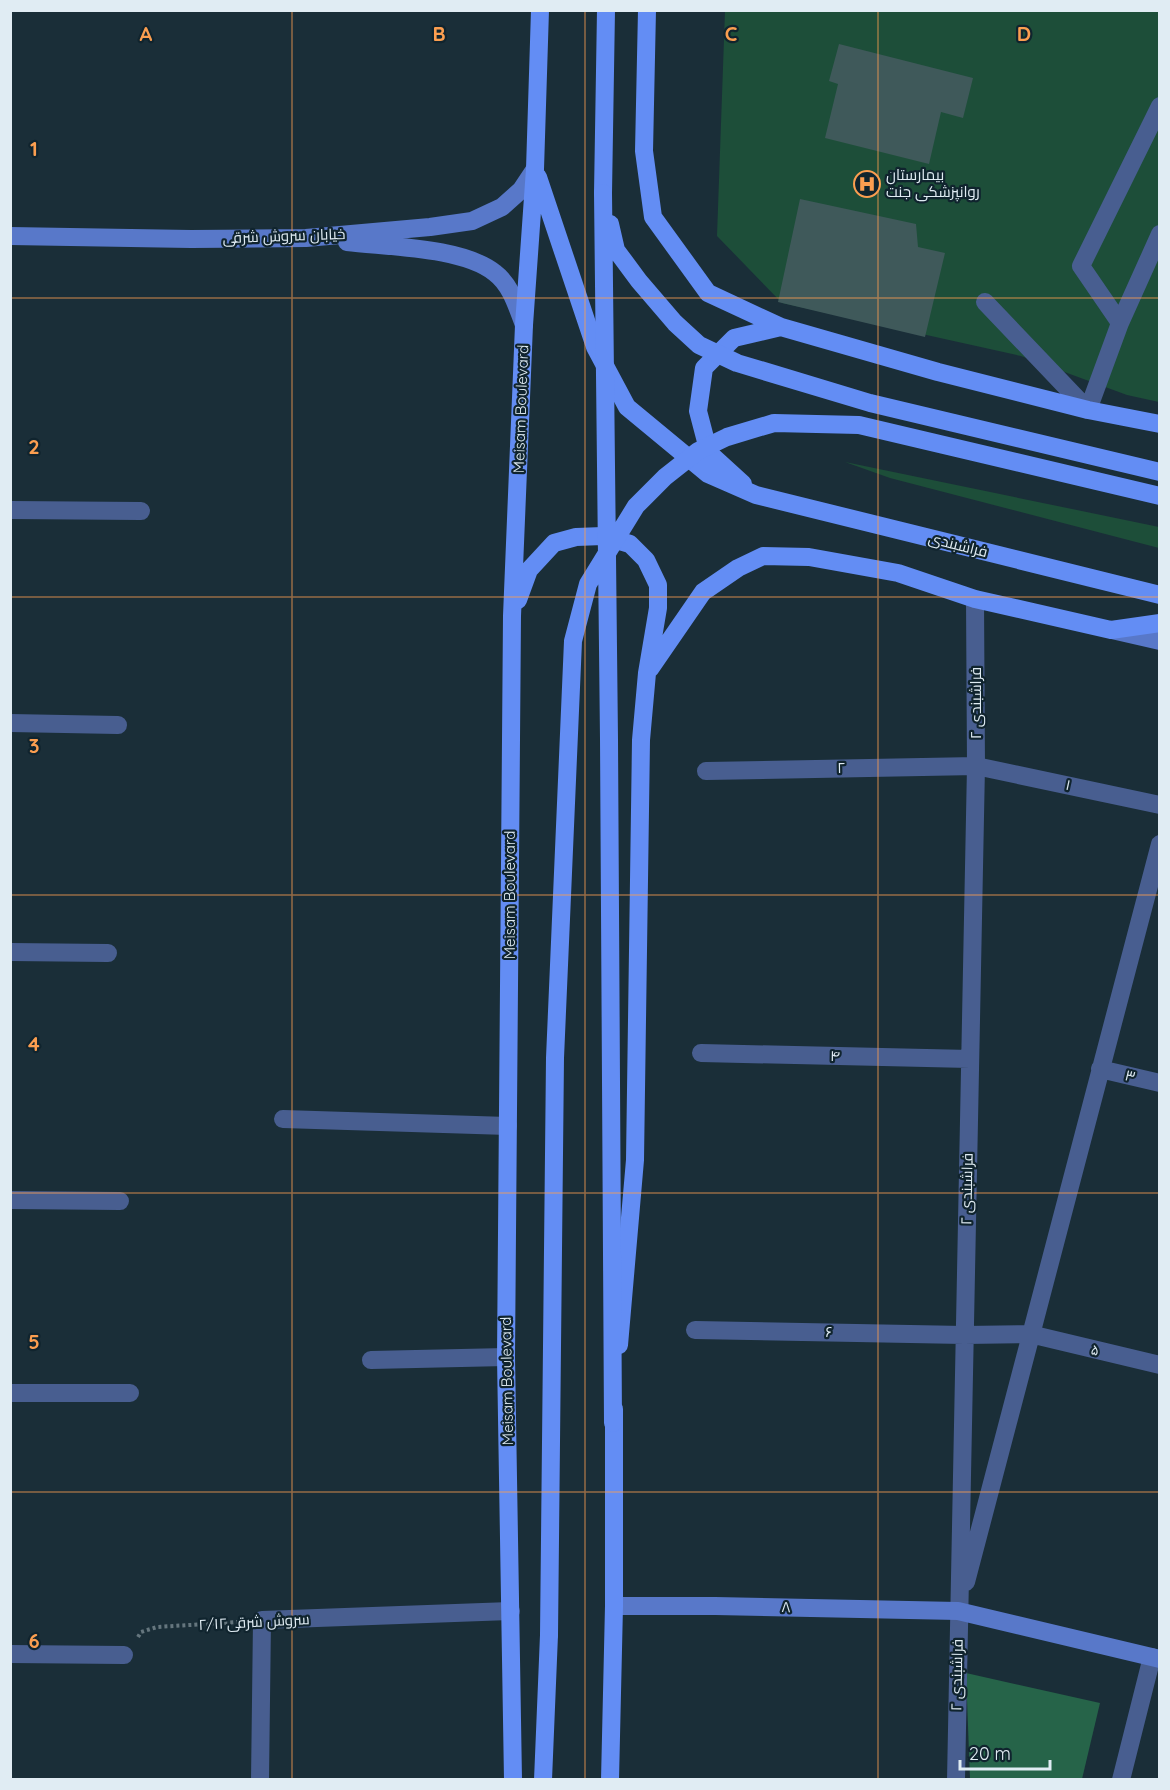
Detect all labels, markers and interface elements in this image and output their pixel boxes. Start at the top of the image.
text: A [140,21,153,46]
text: B [432,21,446,46]
text: C [725,21,738,46]
text: D [1017,21,1031,46]
text: 1 [30,136,38,161]
place label: بیمارستان روانپزشکی جنت [886,165,980,202]
hospital icon: بیمارستان روانپزشکی جنت [852,169,882,199]
street label: خیابان سروش شرقی [222,224,346,248]
street label: Meisam Boulevard [509,344,532,474]
text: 2 [28,434,40,459]
street label: فراشبندی [926,528,990,562]
street label: ۲ فراشبندی [966,667,986,739]
text: 3 [29,733,39,758]
street label: ۲ [837,758,845,777]
street label: ۱ [1064,775,1072,794]
street label: Meisam Boulevard [500,831,519,959]
text: 4 [28,1031,40,1056]
street label: ۴ [830,1046,840,1065]
street label: ۳ [1123,1065,1137,1086]
street label: ۲ فراشبندی [956,1153,978,1225]
street label: Meisam Boulevard [496,1317,517,1446]
street label: ۶ [825,1322,833,1341]
text: 5 [28,1329,40,1354]
street label: ۵ [1089,1339,1101,1360]
street label: ۸ [781,1597,791,1616]
street label: سروش شرقی۲/۱۲ [198,1609,310,1635]
text: 6 [28,1628,40,1653]
street label: ۲ فراشبندی [946,1639,968,1711]
scale bar [960,1733,1050,1771]
text: 20 m [969,1742,1011,1765]

